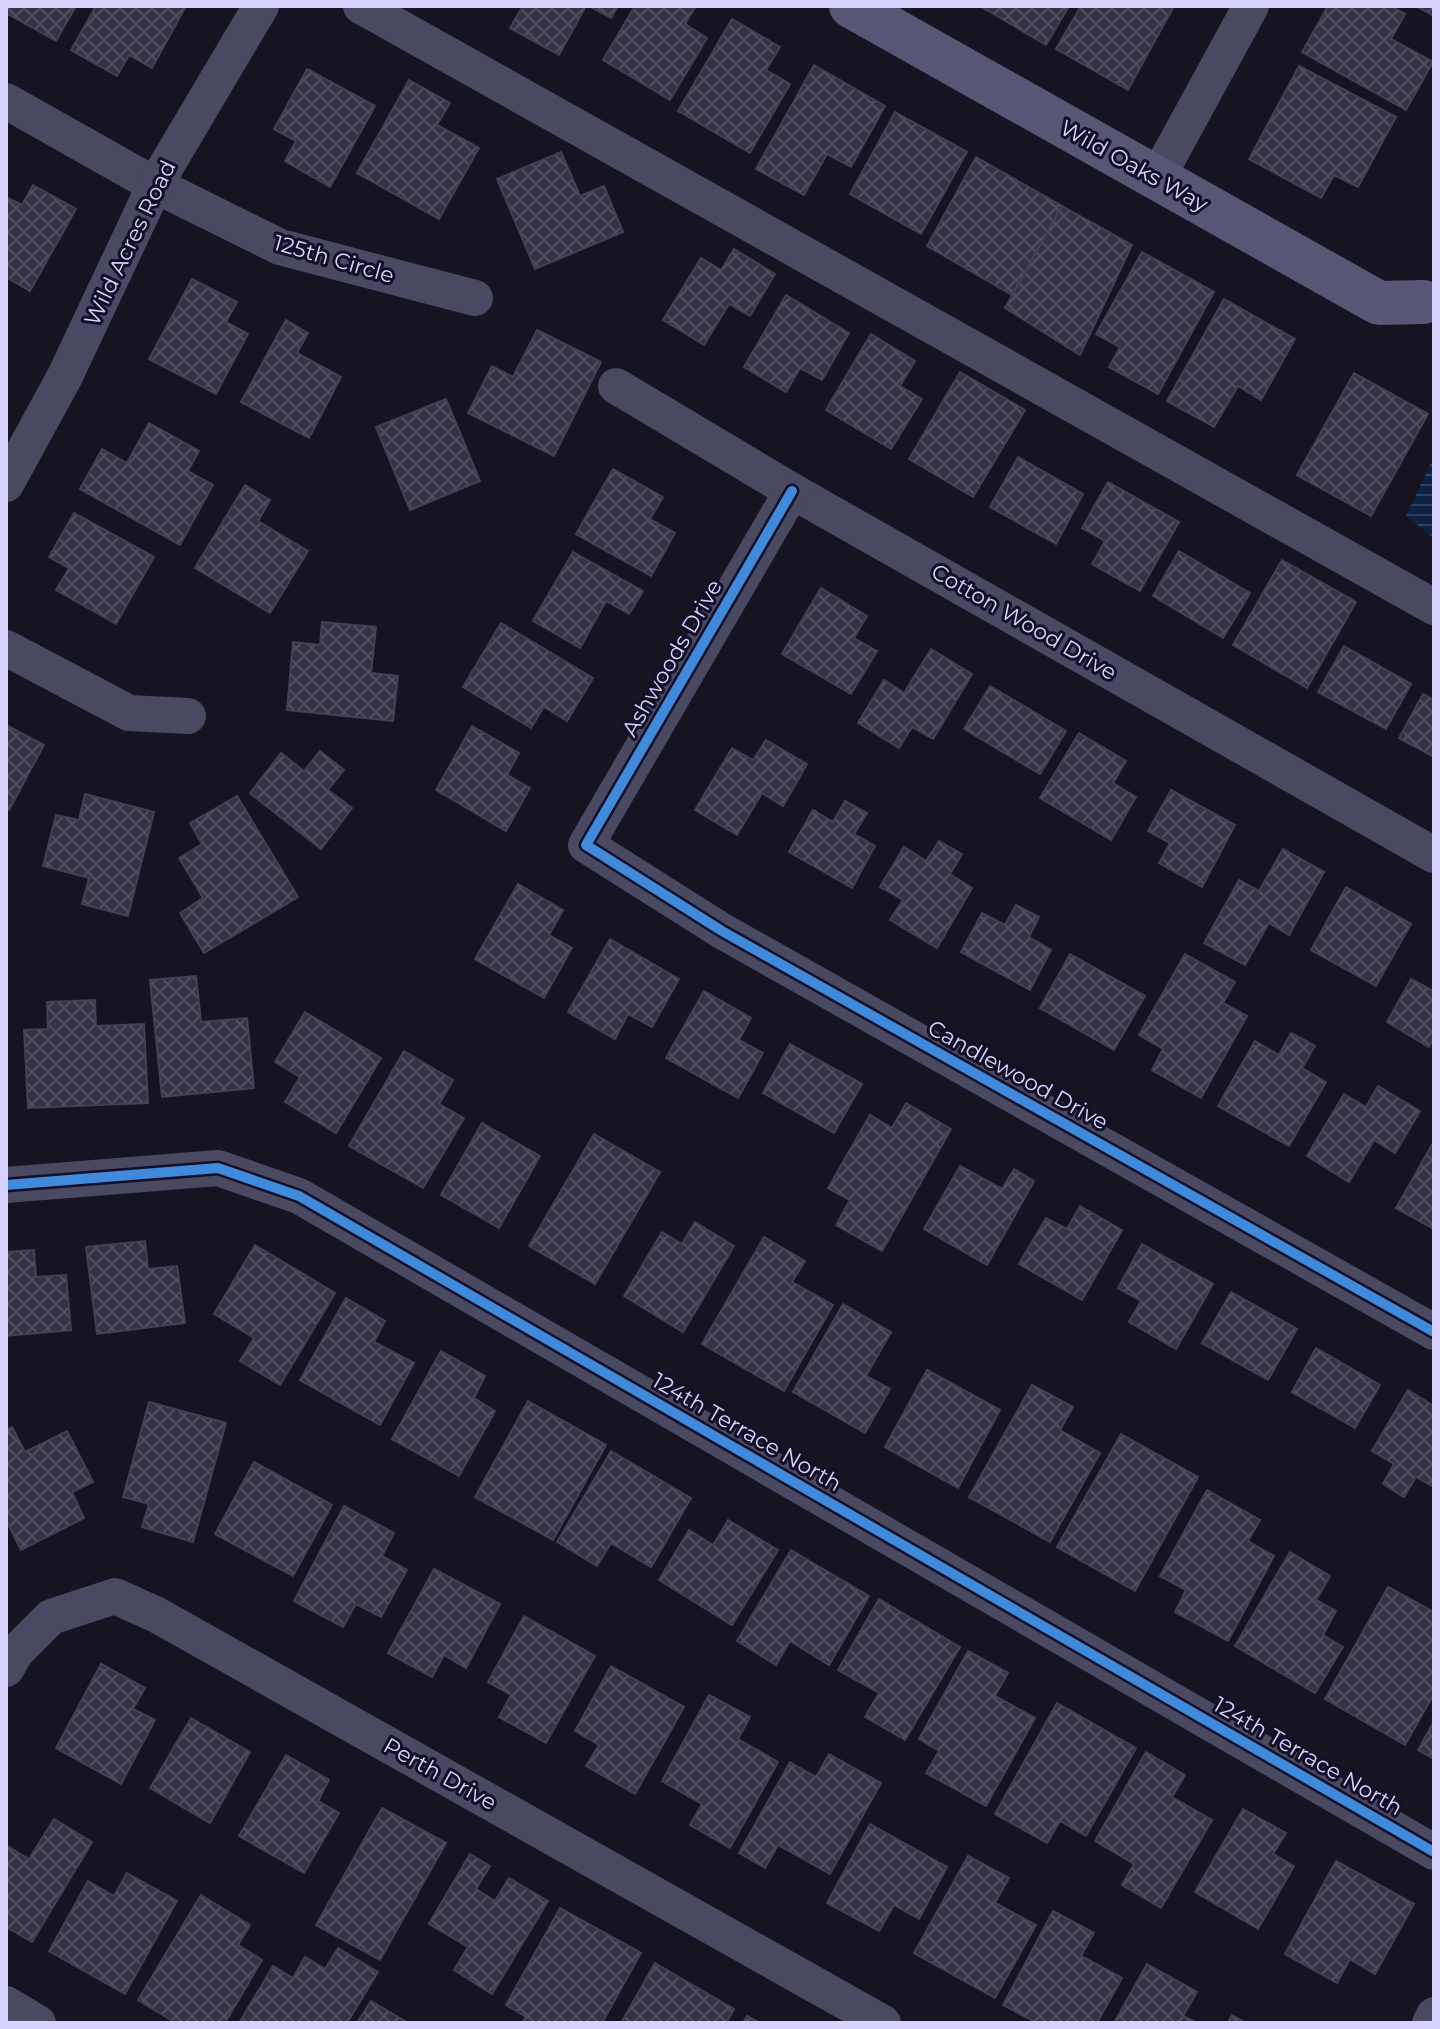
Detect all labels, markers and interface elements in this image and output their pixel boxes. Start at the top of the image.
street label: Wild Oaks Way [1055,114,1213,218]
street label: Wild Acres Road [78,156,182,330]
street label: 125th Circle [271,229,397,289]
street label: Cotton Wood Drive [926,558,1122,686]
street label: Ashwoods Drive [616,575,728,741]
street label: Candlewood Drive [923,1014,1113,1136]
street label: 124th Terrace North [647,1367,847,1497]
street label: 124th Terrace North [1208,1691,1408,1821]
street label: Perth Drive [379,1732,501,1816]

